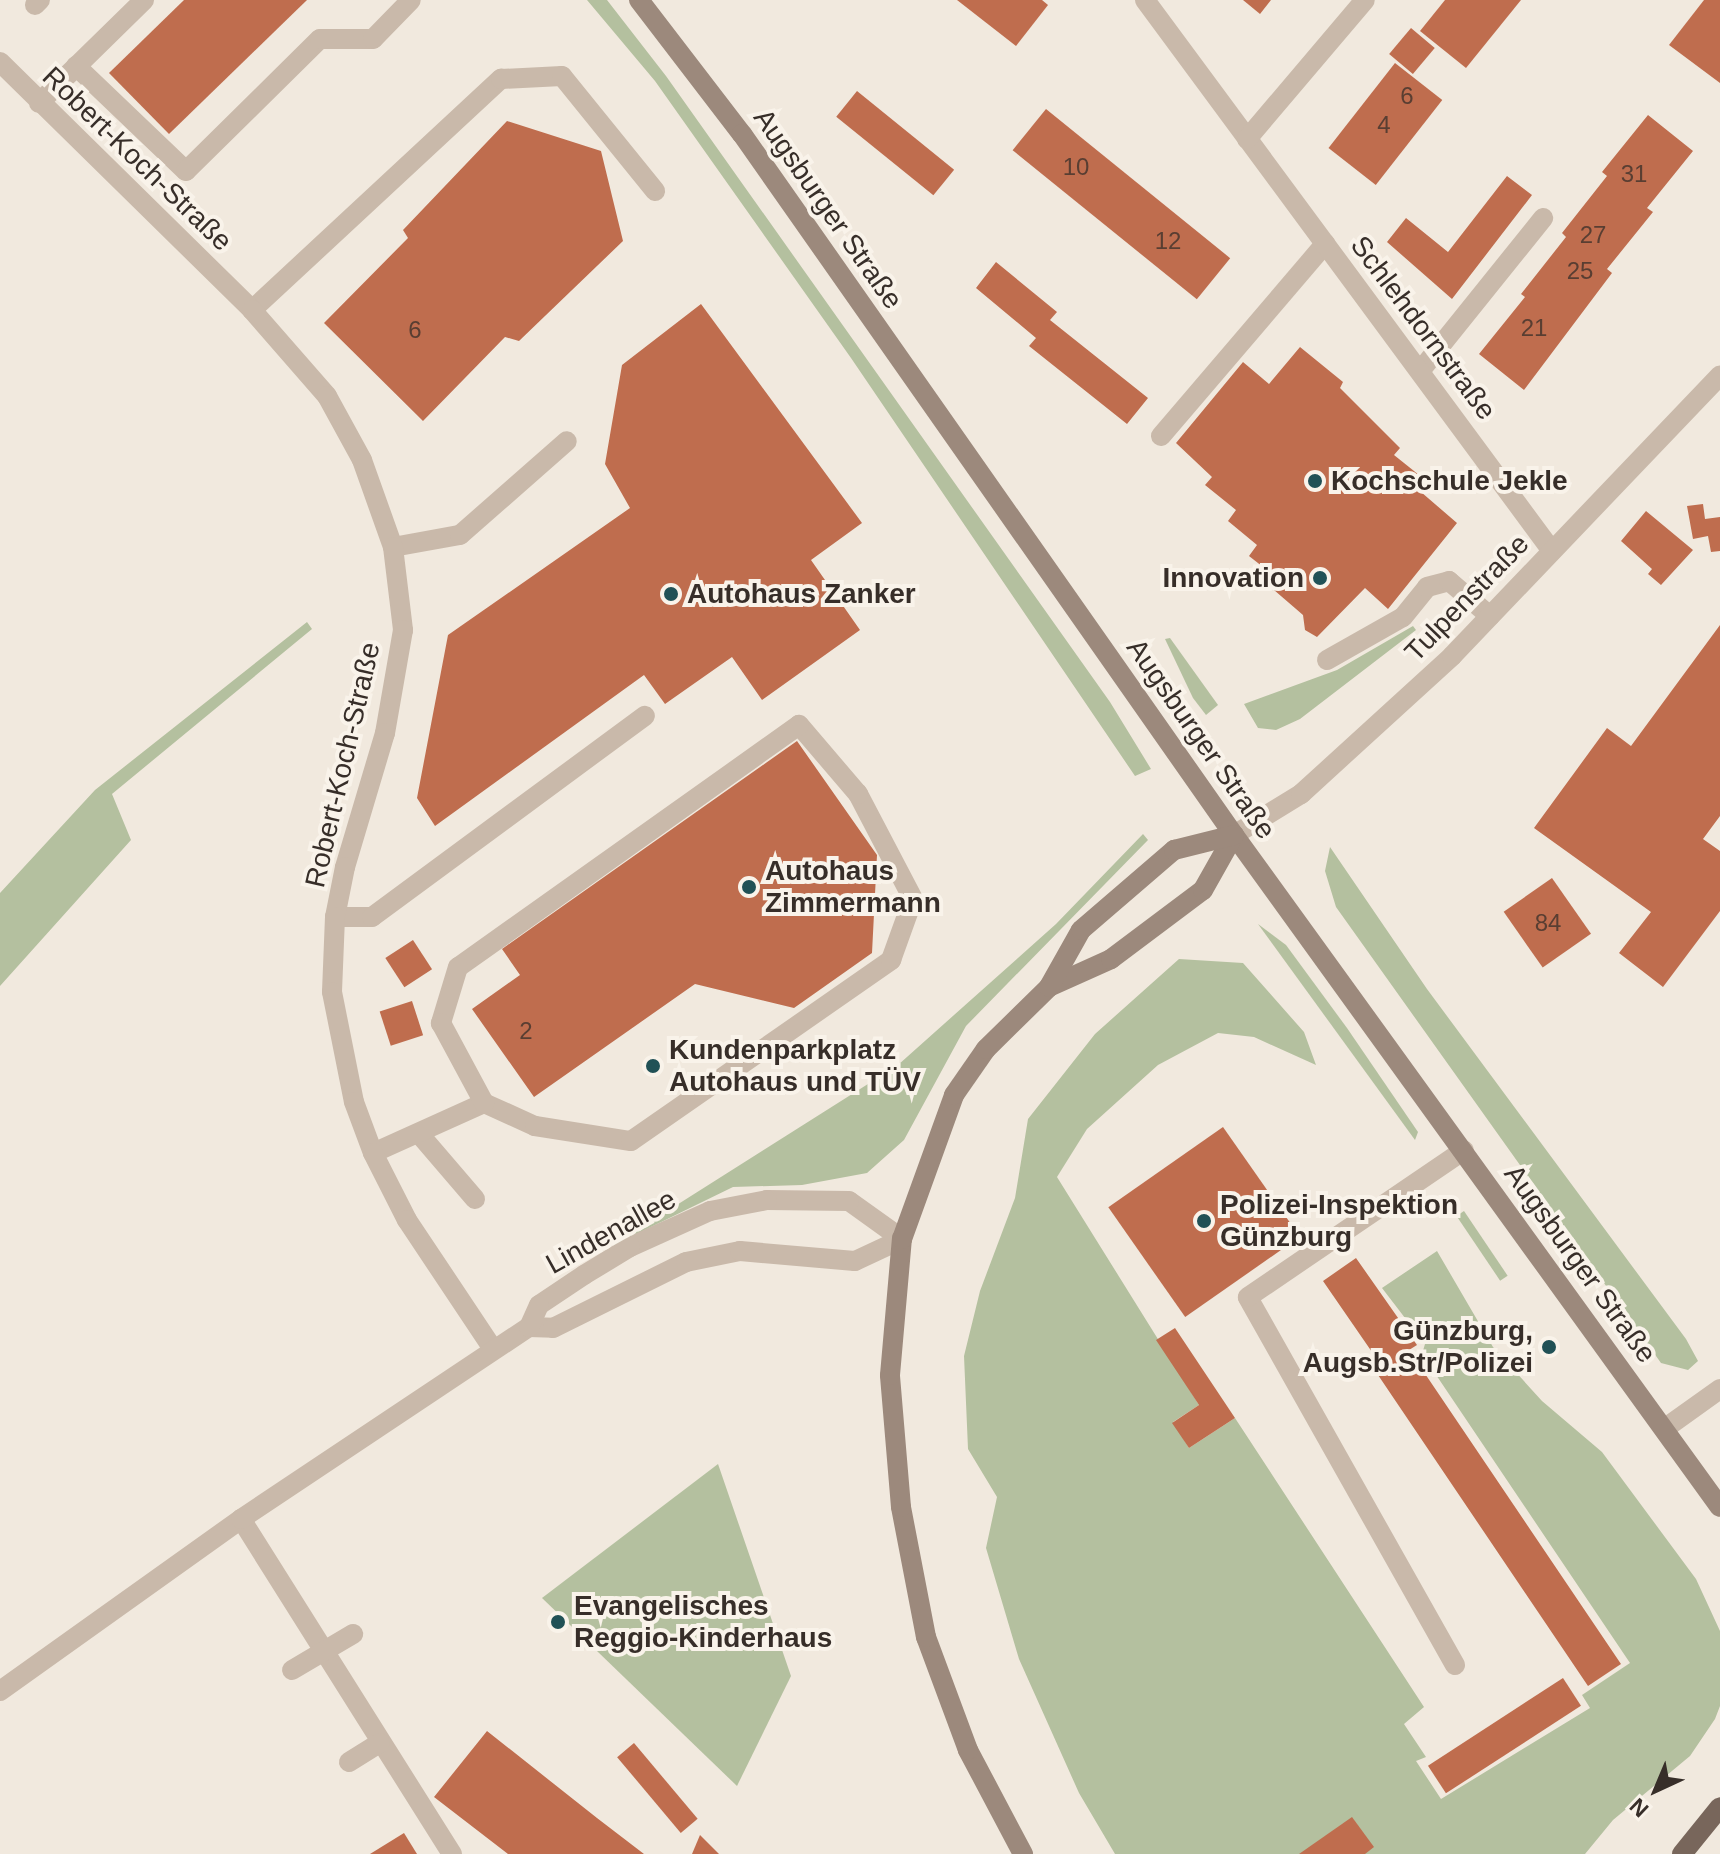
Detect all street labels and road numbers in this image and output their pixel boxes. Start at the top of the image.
street label: Robert-Koch-Straße [35,60,239,258]
street label: Augsburger Straße [746,102,910,316]
street label: Schlehdornstraße [1343,230,1503,426]
street label: Tulpenstraße [1398,527,1536,669]
street label: Augsburger Straße [1119,632,1283,846]
street label: Robert-Koch-Straße [298,639,388,891]
street label: Augsburger Straße [1497,1158,1663,1370]
street label: Lindenallee [540,1183,682,1281]

